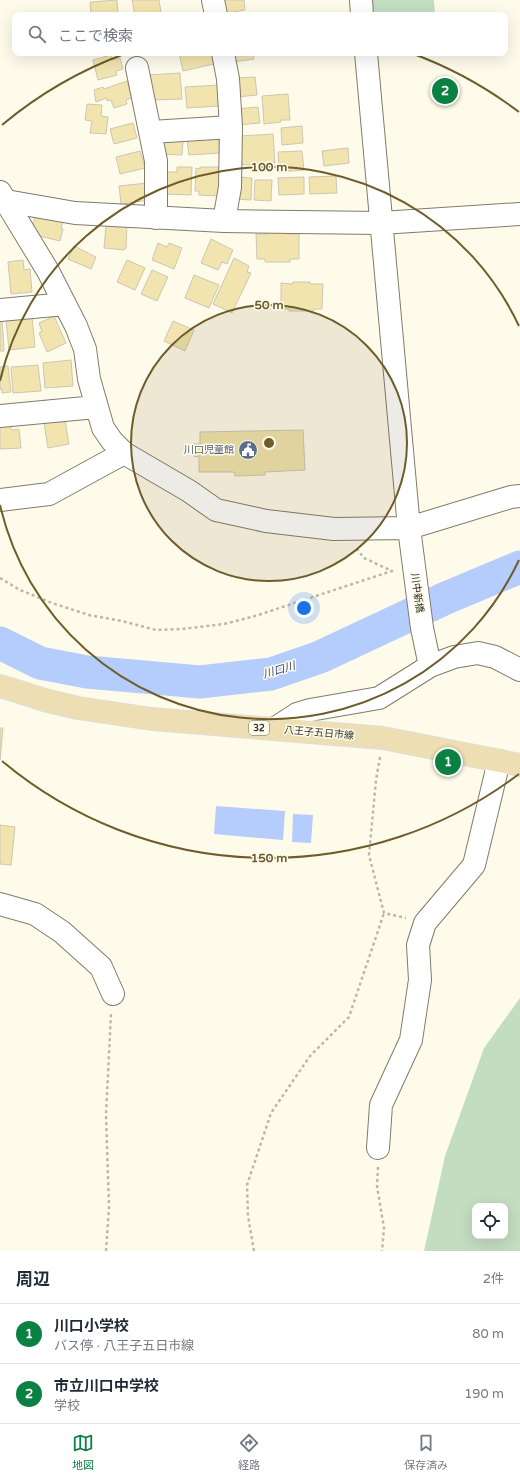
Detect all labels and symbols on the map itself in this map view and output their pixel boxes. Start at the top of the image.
pin: 2 [432,76,458,106]
text: 100 m [251,160,287,174]
text: 50 m [254,298,284,312]
centre of rings [262,436,276,450]
public building icon: 川口児童館 [237,439,259,461]
place label: 川口児童館 [184,444,234,456]
street label: 川中新橋 [408,572,426,614]
your location [294,598,314,618]
water label: 川口川 [261,659,298,681]
road number: 32 [249,721,269,735]
street label: 八王子五日市線 [284,724,354,742]
pin: 1 [435,747,461,777]
text: 150 m [251,851,287,865]

